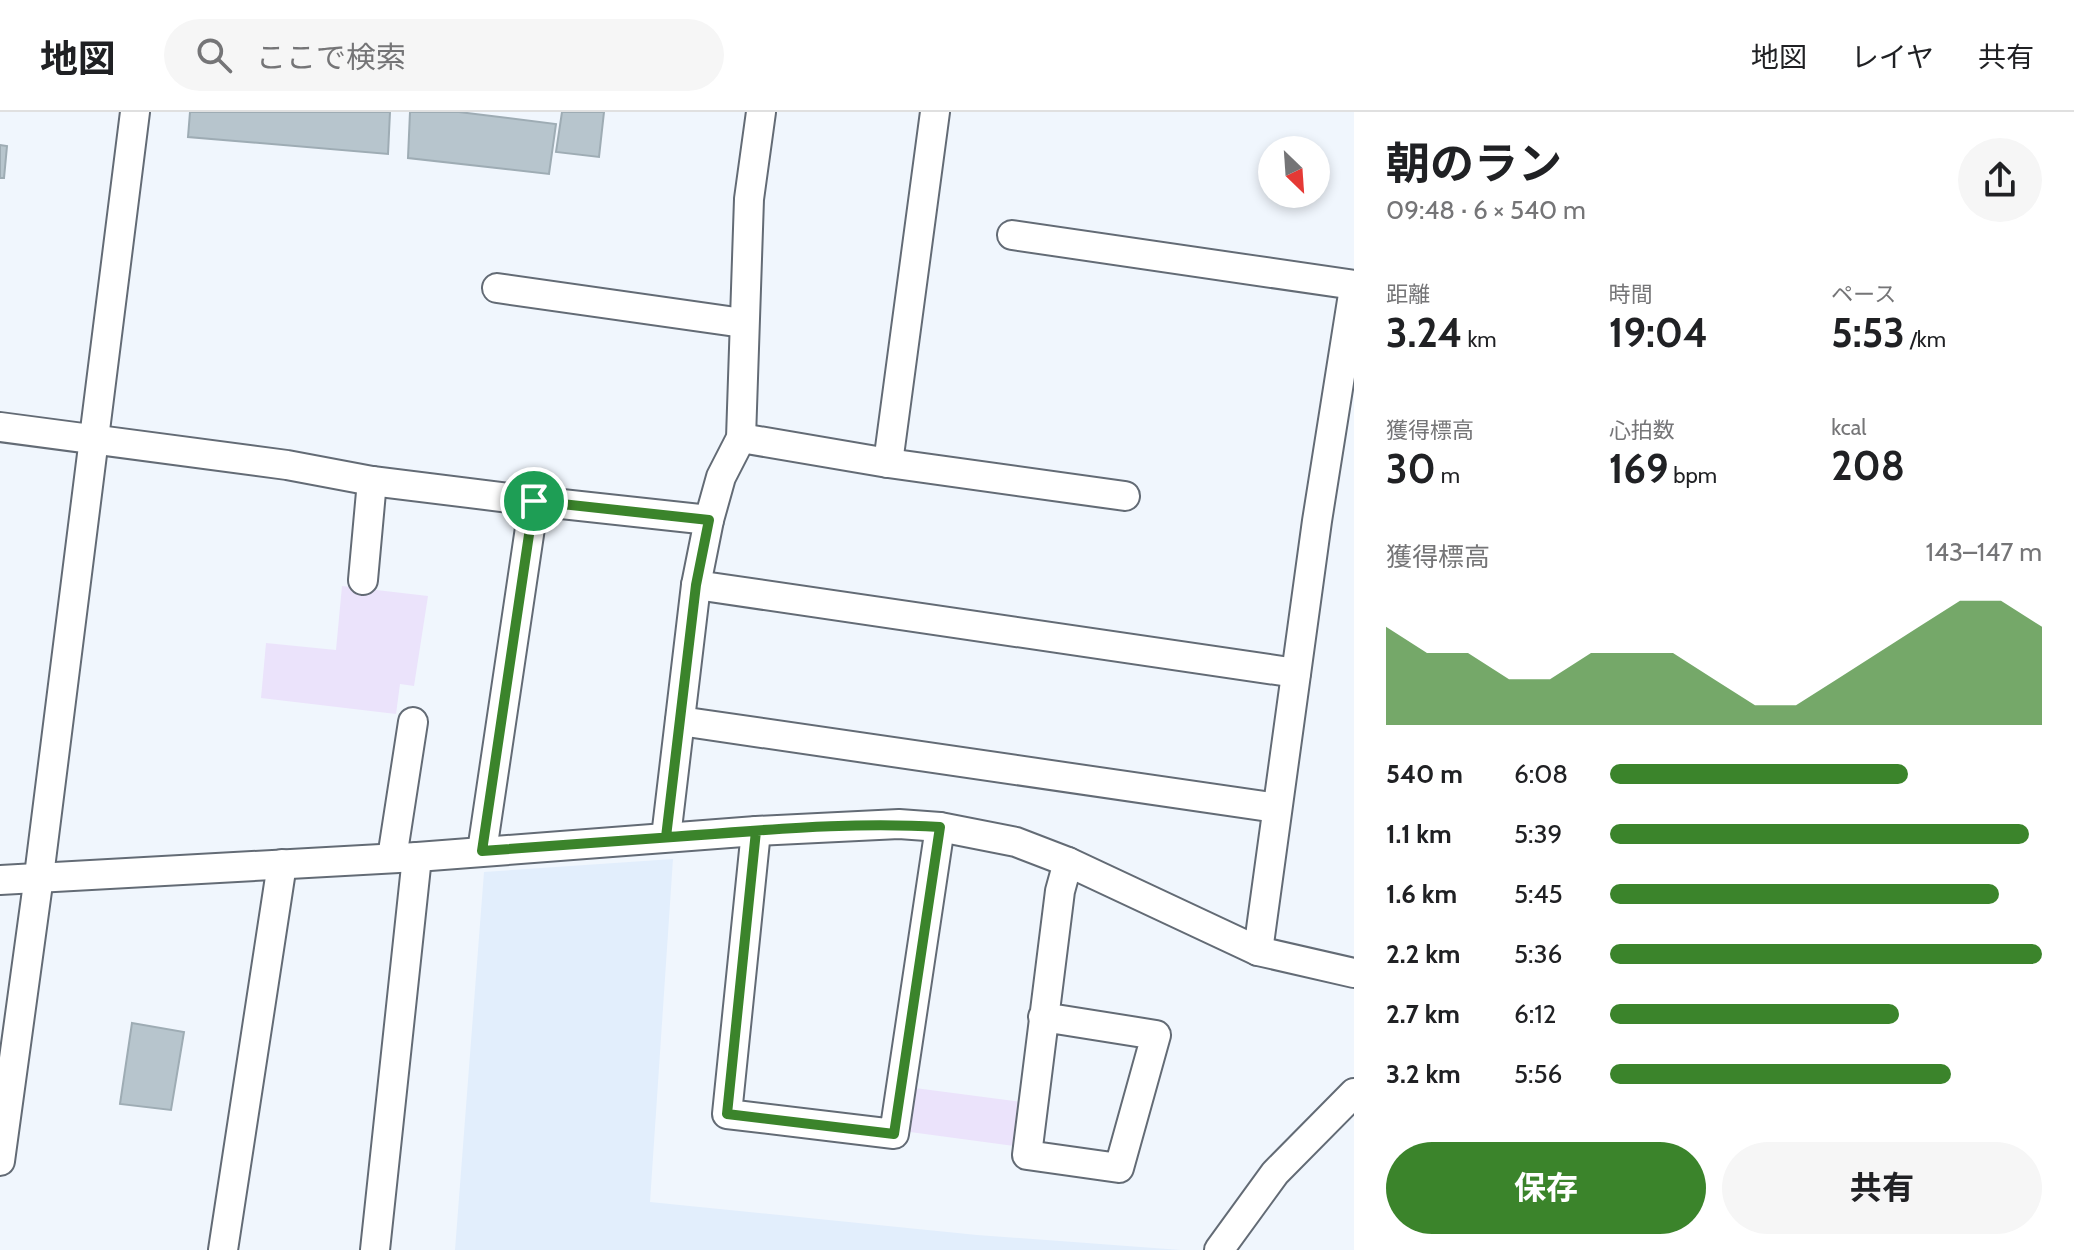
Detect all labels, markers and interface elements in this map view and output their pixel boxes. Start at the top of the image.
search box [164,19,724,91]
icon: search [192,33,236,77]
text: 地図 [40,35,116,82]
text: ここで検索 [256,39,406,76]
text: 地図 [1751,40,1807,74]
text: レイヤ [1851,40,1934,74]
text: 共有 [1978,40,2034,74]
north arrow [1258,136,1330,208]
map controls [1258,136,1330,208]
text: 朝のラン [1386,137,1562,190]
button: share [1958,138,2042,222]
text: 09:48 · 6 × 540 m [1386,194,1586,226]
text: 距離 [1386,281,1430,308]
text: 時間 [1609,281,1653,308]
text: ペース [1831,281,1896,308]
text: 3.24 [1386,308,1462,357]
text: 19:04 [1609,308,1708,357]
text: 5:53 [1831,308,1905,357]
text: km [1462,326,1497,353]
text: /km [1905,326,1946,353]
text: kcal [1831,414,1866,441]
text: 獲得標高 [1386,417,1474,444]
text: 心拍数 [1609,417,1675,444]
text: 208 [1831,441,1905,490]
text: 30 [1386,444,1436,493]
text: 169 [1609,444,1668,493]
text: m [1436,462,1460,489]
text: bpm [1668,462,1717,489]
pin [500,467,568,535]
icon: arrive [512,479,556,523]
text: 143–147 m [1925,536,2042,568]
text: 獲得標高 [1386,541,1490,573]
text: 540 m [1386,758,1463,790]
text: 6:08 [1514,758,1568,790]
text: 1.1 km [1386,818,1452,850]
text: 5:39 [1514,818,1562,850]
text: 1.6 km [1386,878,1457,910]
text: 5:45 [1514,878,1563,910]
text: 2.2 km [1386,938,1460,970]
text: 5:36 [1514,938,1562,970]
text: 2.7 km [1386,998,1460,1030]
text: 6:12 [1514,998,1556,1030]
text: 3.2 km [1386,1058,1461,1090]
text: 5:56 [1514,1058,1562,1090]
button: 保存 [1386,1142,1706,1234]
button: 共有 [1722,1142,2042,1234]

